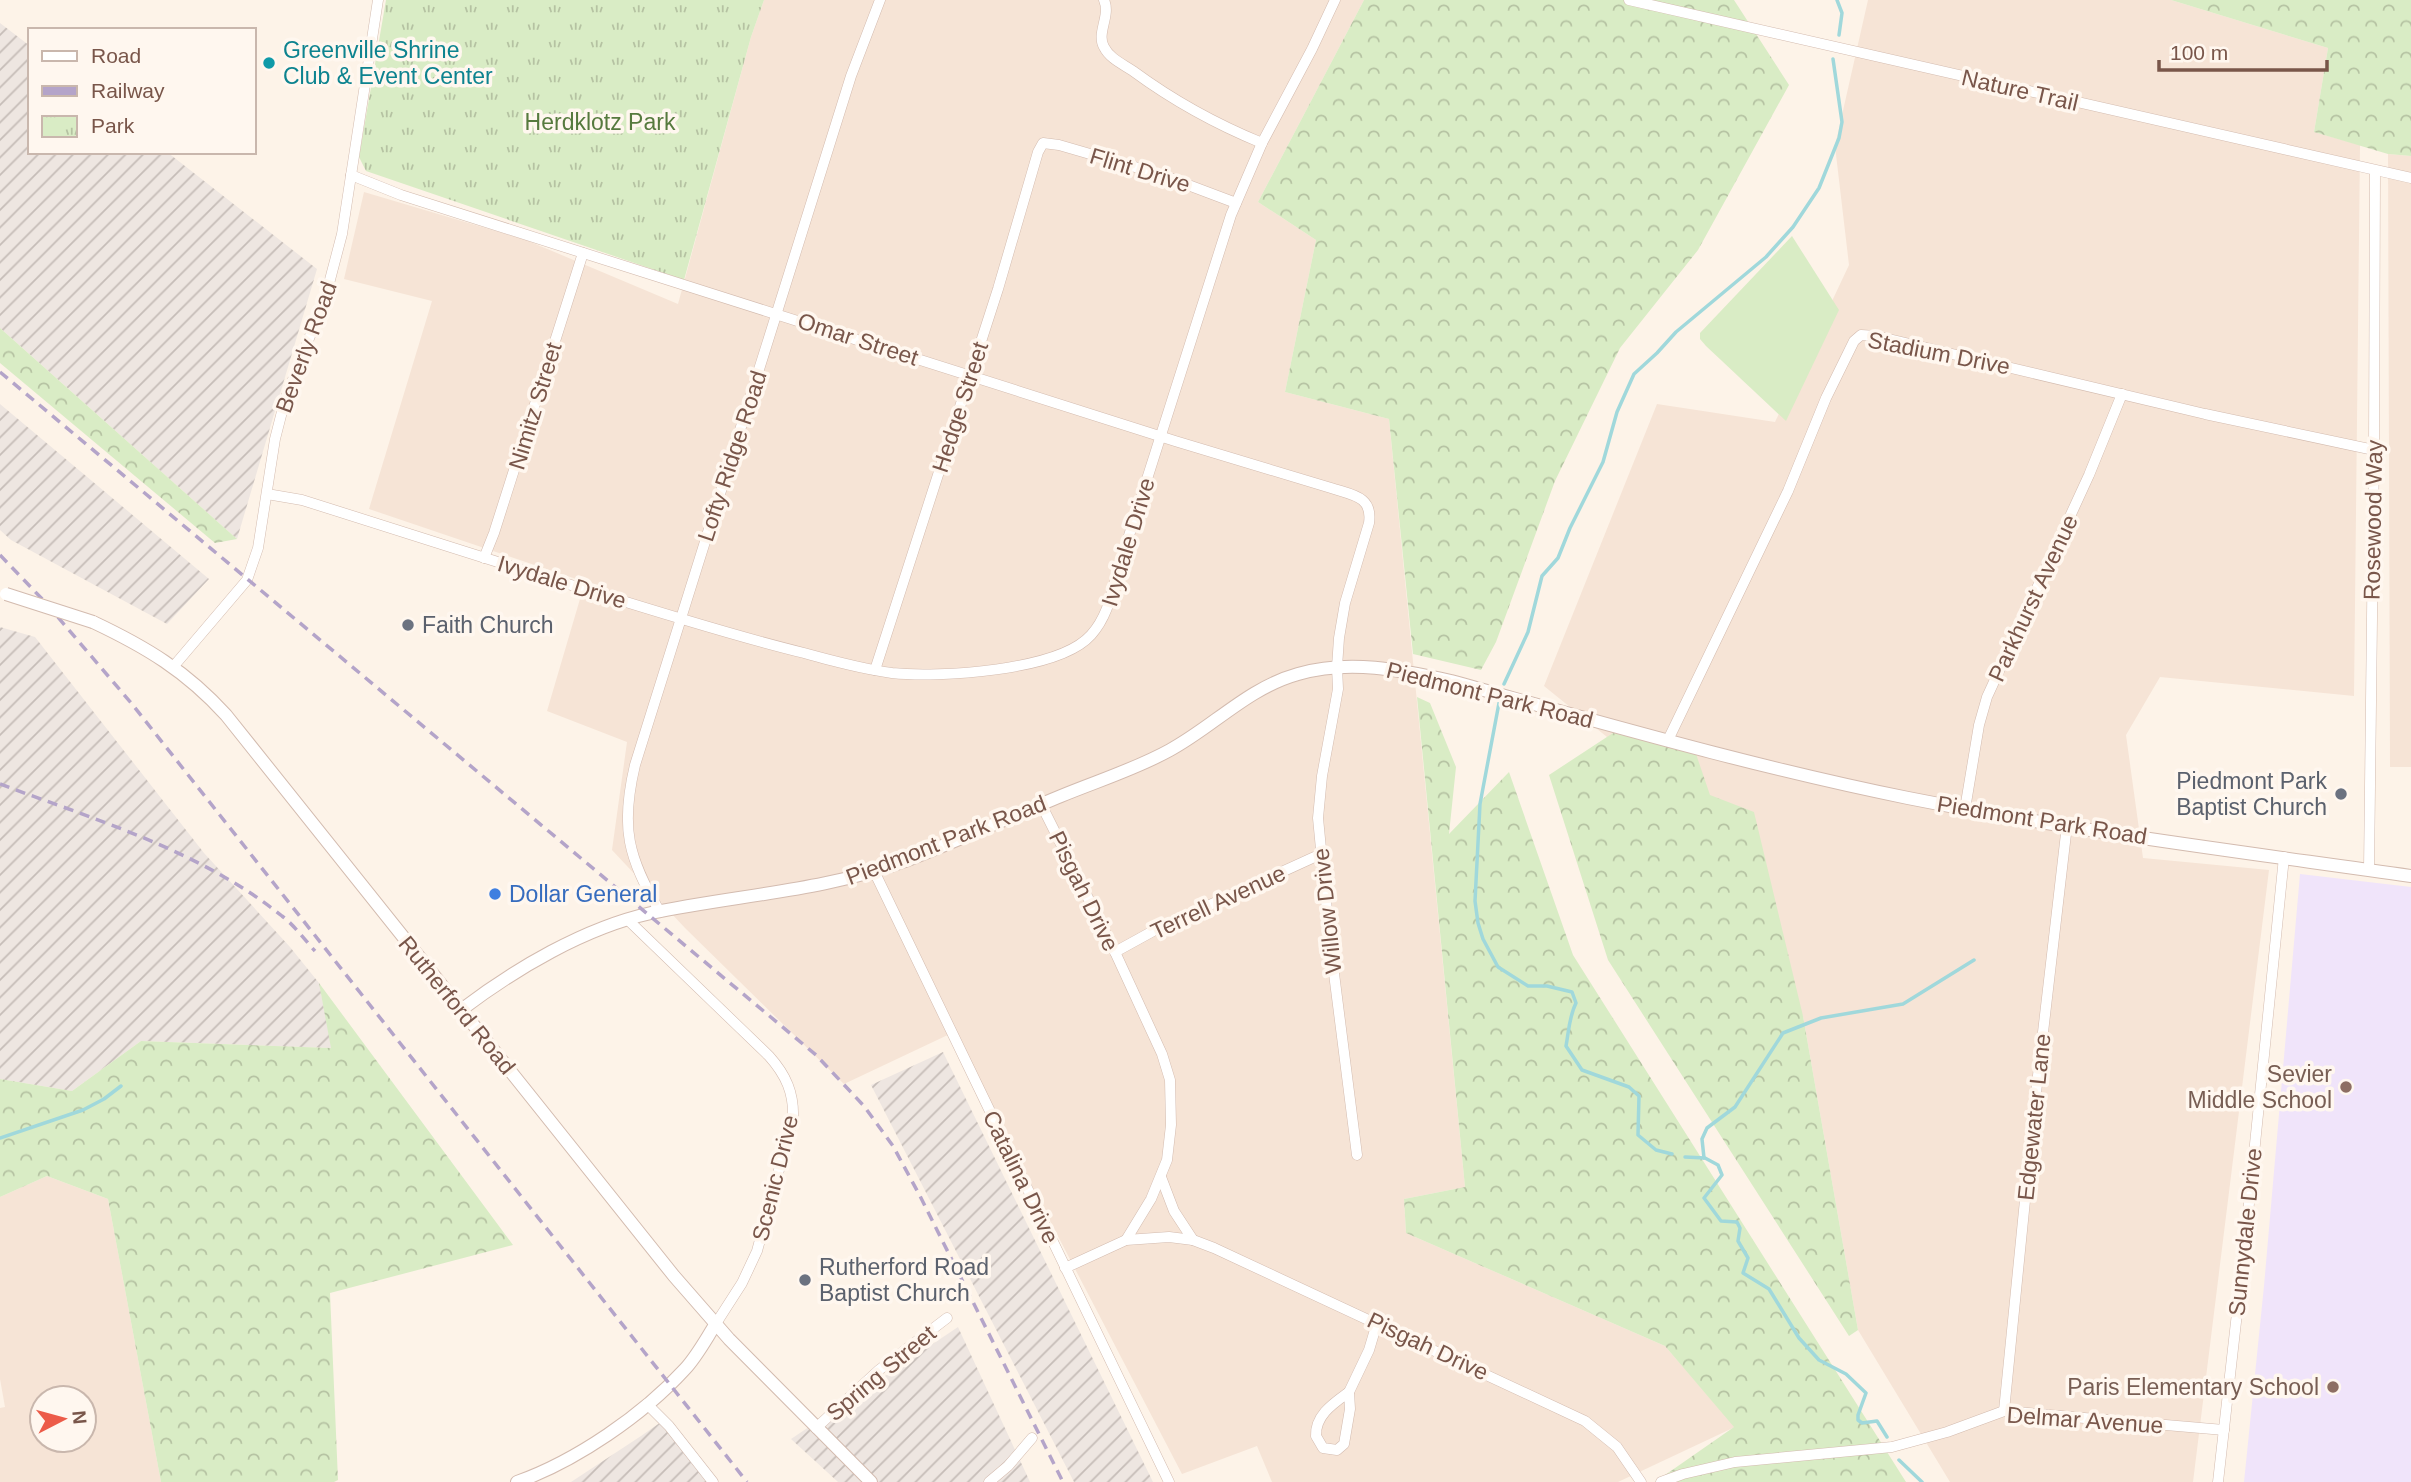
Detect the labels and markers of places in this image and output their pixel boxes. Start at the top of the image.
place label: Greenville Shrine Club & Event Center [283,37,493,89]
marker: Greenville Shrine Club & Event Center [261,55,277,71]
place label: Faith Church [422,612,554,638]
marker: Faith Church [400,617,416,633]
place label: Piedmont Park Baptist Church [2176,768,2327,820]
marker: Piedmont Park Baptist Church [2333,786,2349,802]
place label: Dollar General [509,881,657,907]
marker: Dollar General [487,886,503,902]
place label: Sevier Middle School [2188,1061,2332,1113]
marker: Sevier Middle School [2338,1079,2354,1095]
place label: Rutherford Road Baptist Church [819,1254,989,1306]
marker: Rutherford Road Baptist Church [797,1272,813,1288]
place label: Paris Elementary School [2067,1374,2319,1400]
marker: Paris Elementary School [2325,1379,2341,1395]

